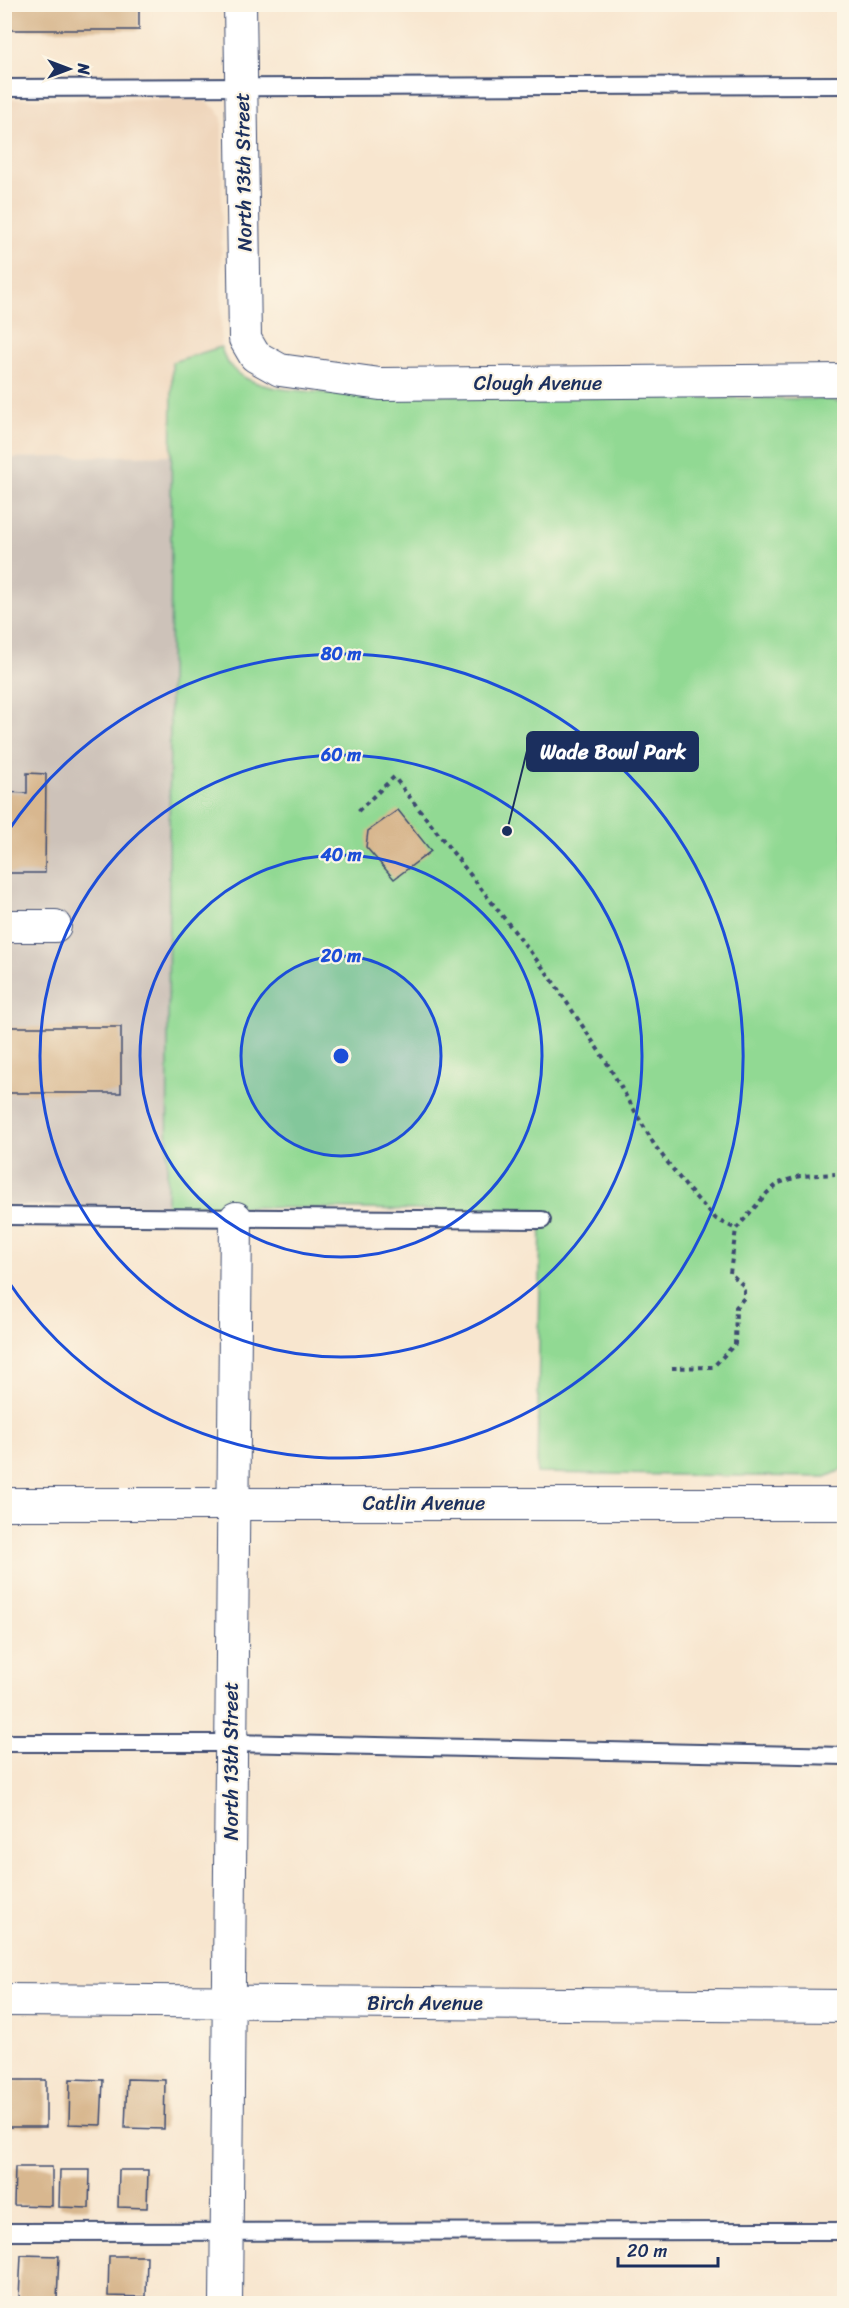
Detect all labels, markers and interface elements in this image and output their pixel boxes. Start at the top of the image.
north arrow [39,39,99,99]
text: N [69,62,98,75]
street label: North 13th Street [225,92,262,252]
street label: Clough Avenue [474,366,602,401]
text: 80 m [320,638,362,670]
callout: Wade Bowl Park [527,732,698,771]
text: Wade Bowl Park [540,733,687,771]
text: 60 m [320,739,361,771]
text: 40 m [319,839,362,871]
text: 20 m [320,940,361,972]
centre of rings [331,1046,351,1066]
street label: Catlin Avenue [363,1486,485,1521]
street label: North 13th Street [214,1681,249,1840]
street label: Birch Avenue [367,1986,483,2021]
scale bar [618,2230,718,2268]
text: 20 m [627,2235,667,2267]

